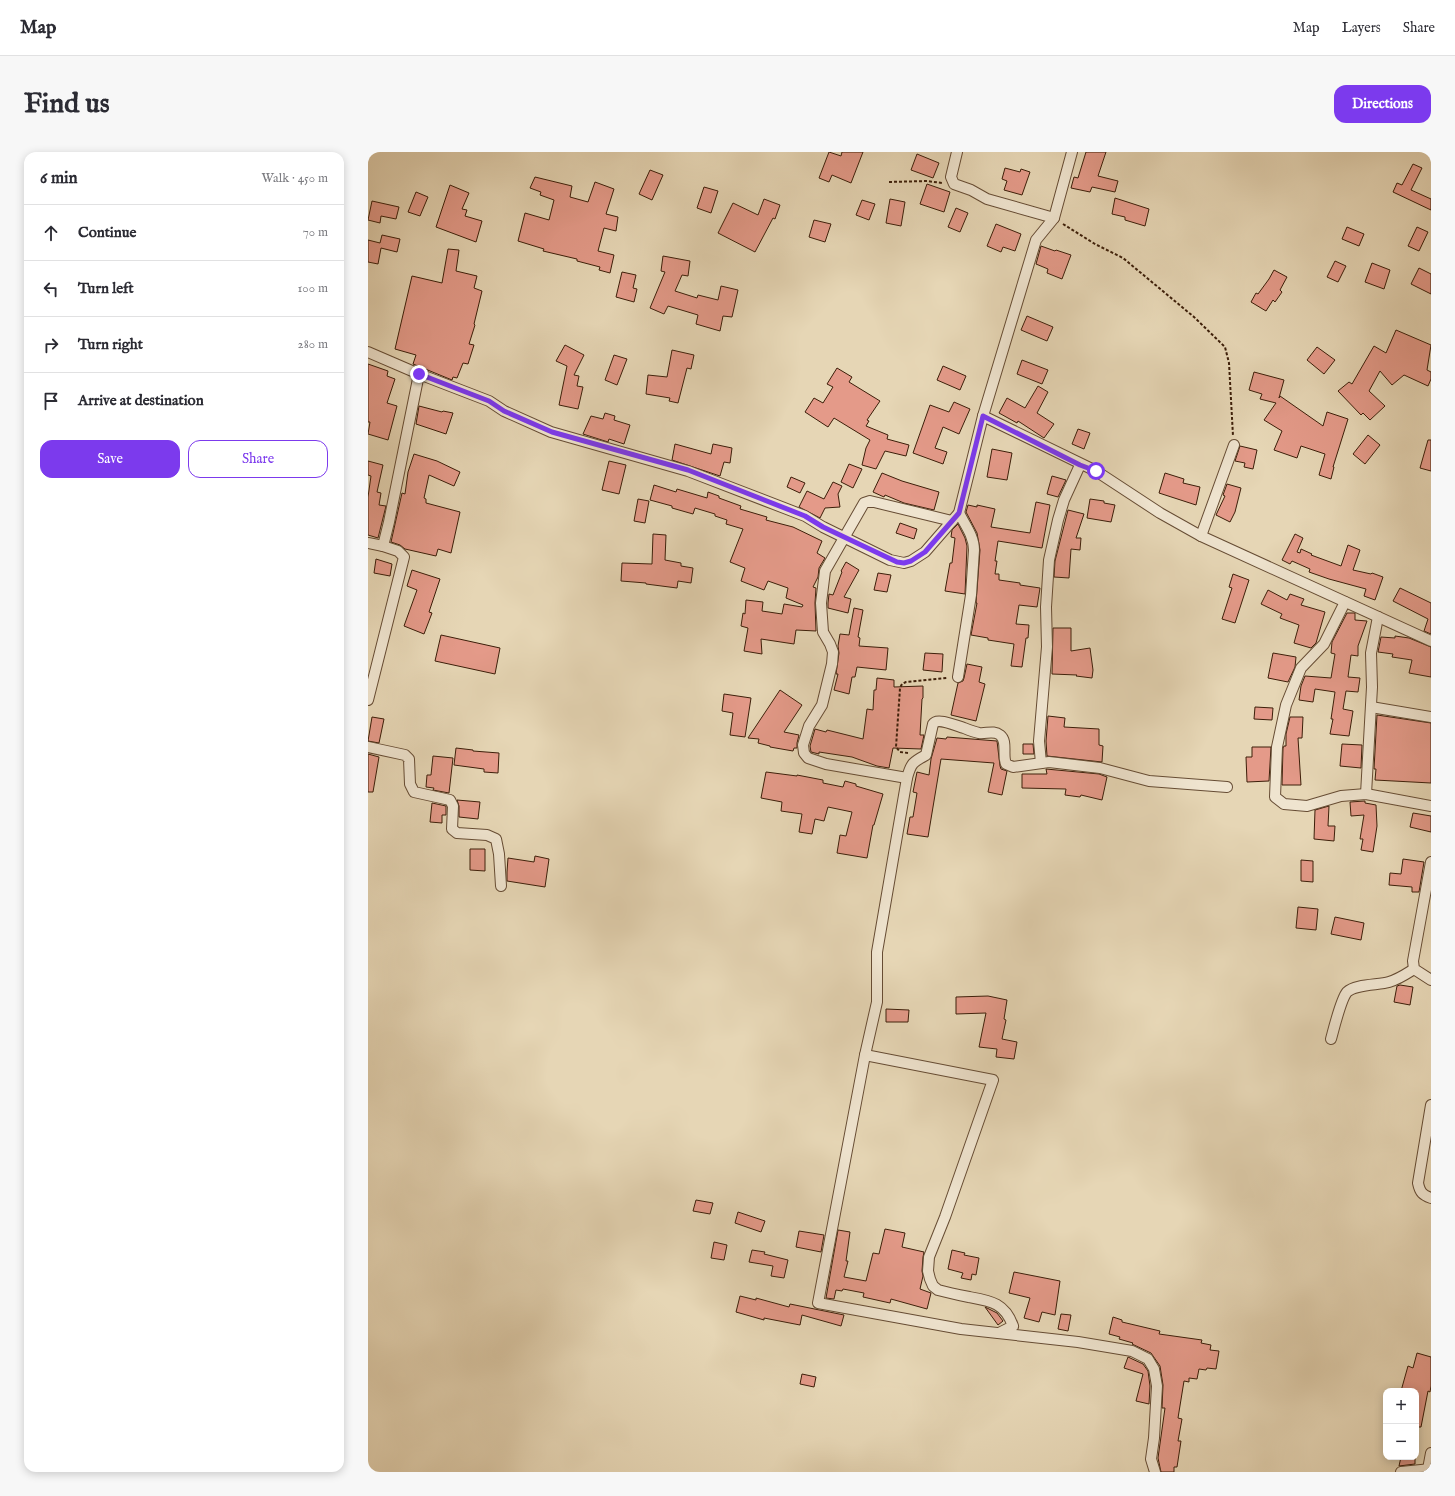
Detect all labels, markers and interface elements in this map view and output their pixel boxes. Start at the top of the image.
text: Map [20,16,56,40]
text: Map [1293,19,1320,37]
text: Layers [1342,19,1381,37]
text: Share [1403,19,1435,37]
button: Directions [1334,85,1431,123]
text: Find us [24,87,110,122]
text: 6 min [40,168,78,189]
text: Walk · 450 m [261,170,328,187]
icon: ahead [40,222,62,244]
text: Continue [78,223,136,242]
text: 70 m [303,224,328,241]
icon: left [40,278,62,300]
text: Turn left [78,279,134,298]
text: 100 m [298,280,328,297]
icon: right [40,334,62,356]
text: Turn right [78,335,143,354]
text: 280 m [298,336,328,353]
route end [410,365,428,383]
icon: arrive [40,390,62,412]
text: Arrive at destination [78,391,204,410]
button: Save [40,440,180,478]
button: Share [188,440,328,478]
route start [1087,462,1105,480]
map controls [1383,1388,1419,1460]
button: + [1383,1388,1419,1424]
button: − [1383,1424,1419,1460]

